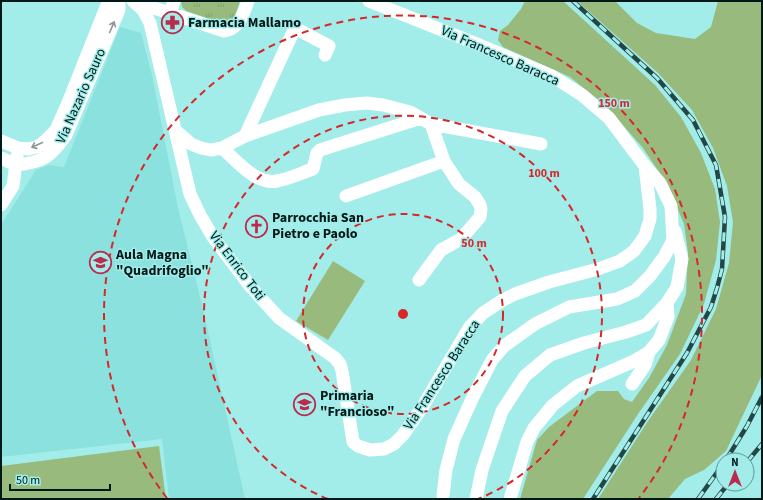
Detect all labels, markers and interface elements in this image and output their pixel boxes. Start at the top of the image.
pharmacy icon: Farmacia Mallamo [160,10,186,36]
place label: Farmacia Mallamo [188,13,301,33]
street label: Via Francesco Baracca [437,21,563,91]
one-way arrow [108,22,116,34]
street label: Via Nazario Sauro [51,45,111,147]
text: 150 m [598,95,630,112]
one-way arrow [31,142,43,150]
text: 100 m [528,165,560,182]
place label: Parrocchia San Pietro e Paolo [272,208,364,244]
church icon: Parrocchia San Pietro e Paolo [243,213,269,239]
street label: Via Enrico Toti [204,227,270,305]
text: 50 m [461,235,487,252]
place label: Aula Magna "Quadrifoglio" [115,245,209,281]
school or university icon: Aula Magna "Quadrifoglio" [87,250,113,276]
centre of rings [396,307,410,321]
street label: Via Francesco Baracca [399,316,485,434]
place label: Primaria "Francioso" [320,386,395,422]
school or university icon: Primaria "Francioso" [292,391,318,417]
north arrow [715,452,755,492]
text: N [731,455,739,470]
scale bar [10,466,110,492]
text: 50 m [16,472,40,489]

